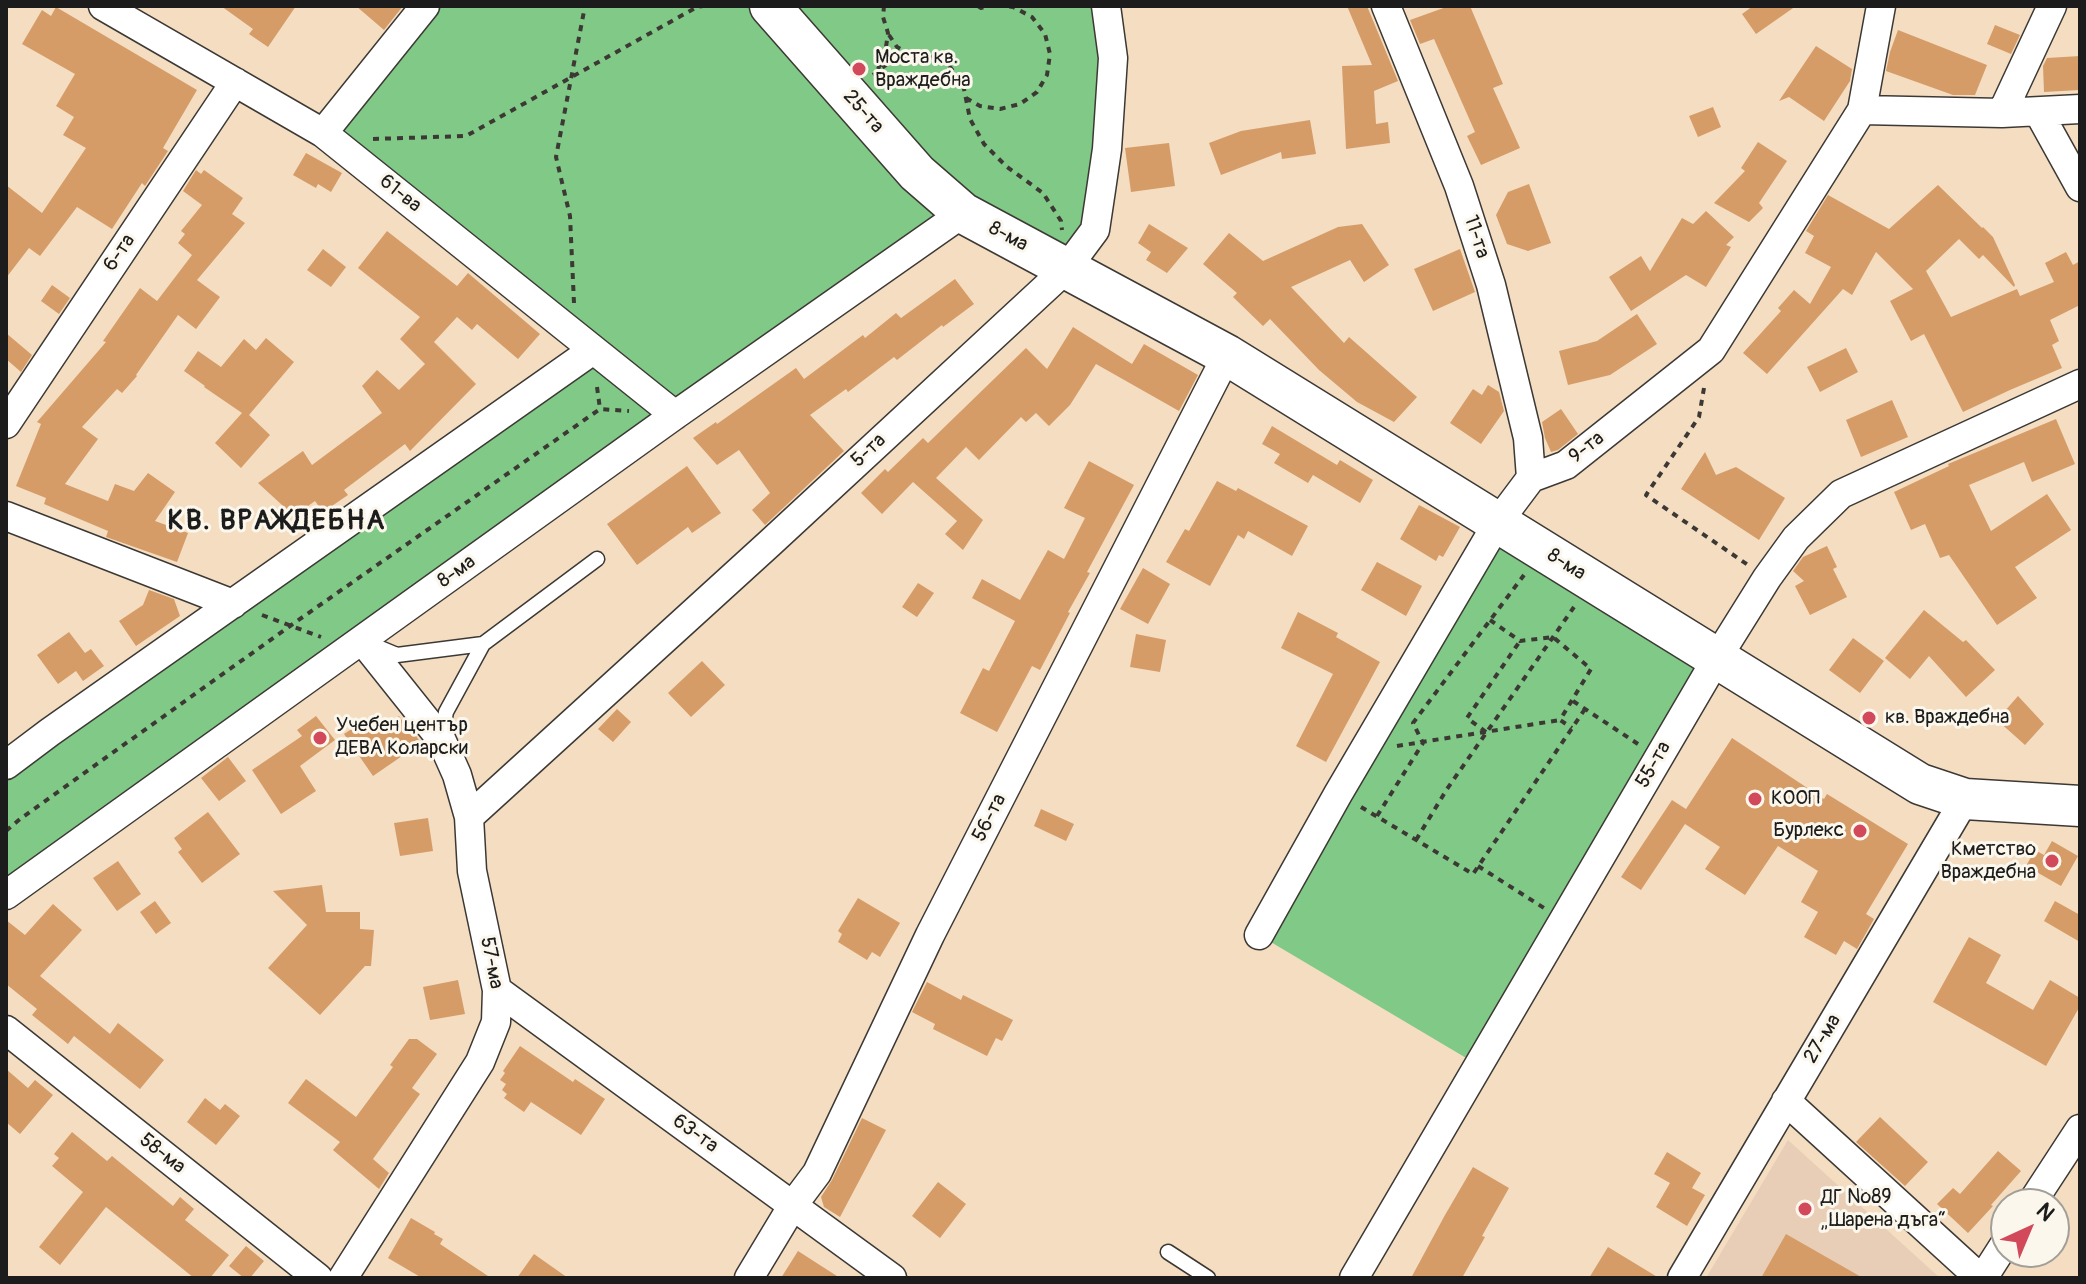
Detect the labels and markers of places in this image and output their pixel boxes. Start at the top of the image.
place label: Моста кв. Враждебна [875,46,970,93]
marker: Моста кв. Враждебна [850,60,868,78]
place label: кв. Враждебна [1885,706,2009,730]
marker: кв. Враждебна [1860,709,1878,727]
place label: Учебен център ДЕВА Коларски [336,714,468,761]
marker: Учебен център ДЕВА Коларски [311,729,329,747]
place label: КООП [1771,787,1820,811]
marker: КООП [1746,790,1764,808]
place label: Бурлекс [1773,819,1844,843]
marker: Бурлекс [1851,822,1869,840]
place label: Кметство Враждебна [1941,838,2036,885]
marker: Кметство Враждебна [2043,852,2061,870]
place label: ДГ №89 „Шарена дъга“ [1821,1186,1946,1233]
marker: ДГ №89 „Шарена дъга“ [1796,1200,1814,1218]

